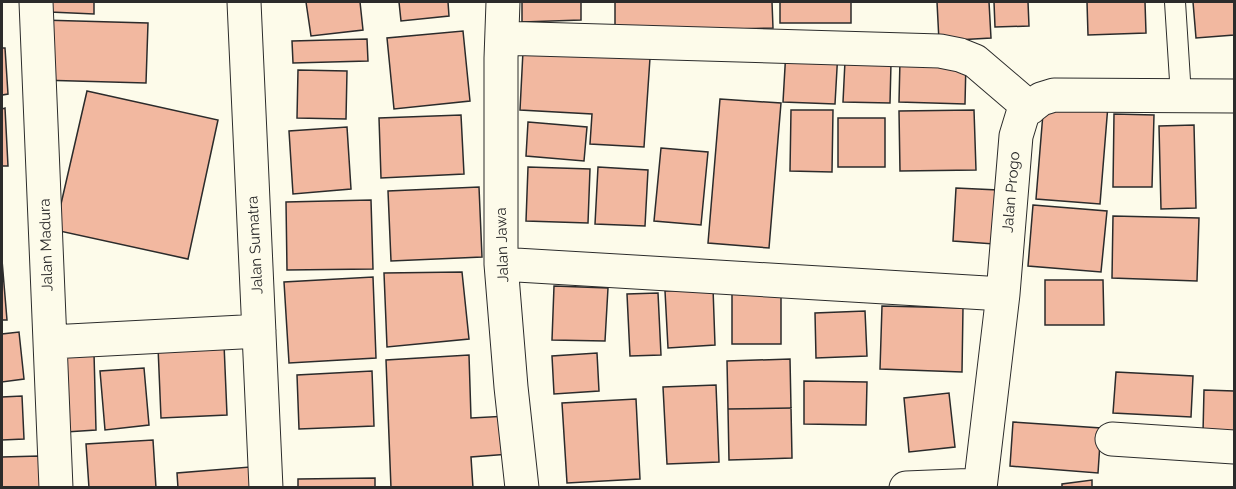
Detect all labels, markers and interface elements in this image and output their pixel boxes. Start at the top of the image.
street label: Jalan Progo [998,151,1024,233]
street label: Jalan Sumatra [243,195,267,295]
street label: Jalan Madura [35,198,57,292]
street label: Jalan Jawa [492,207,512,283]

